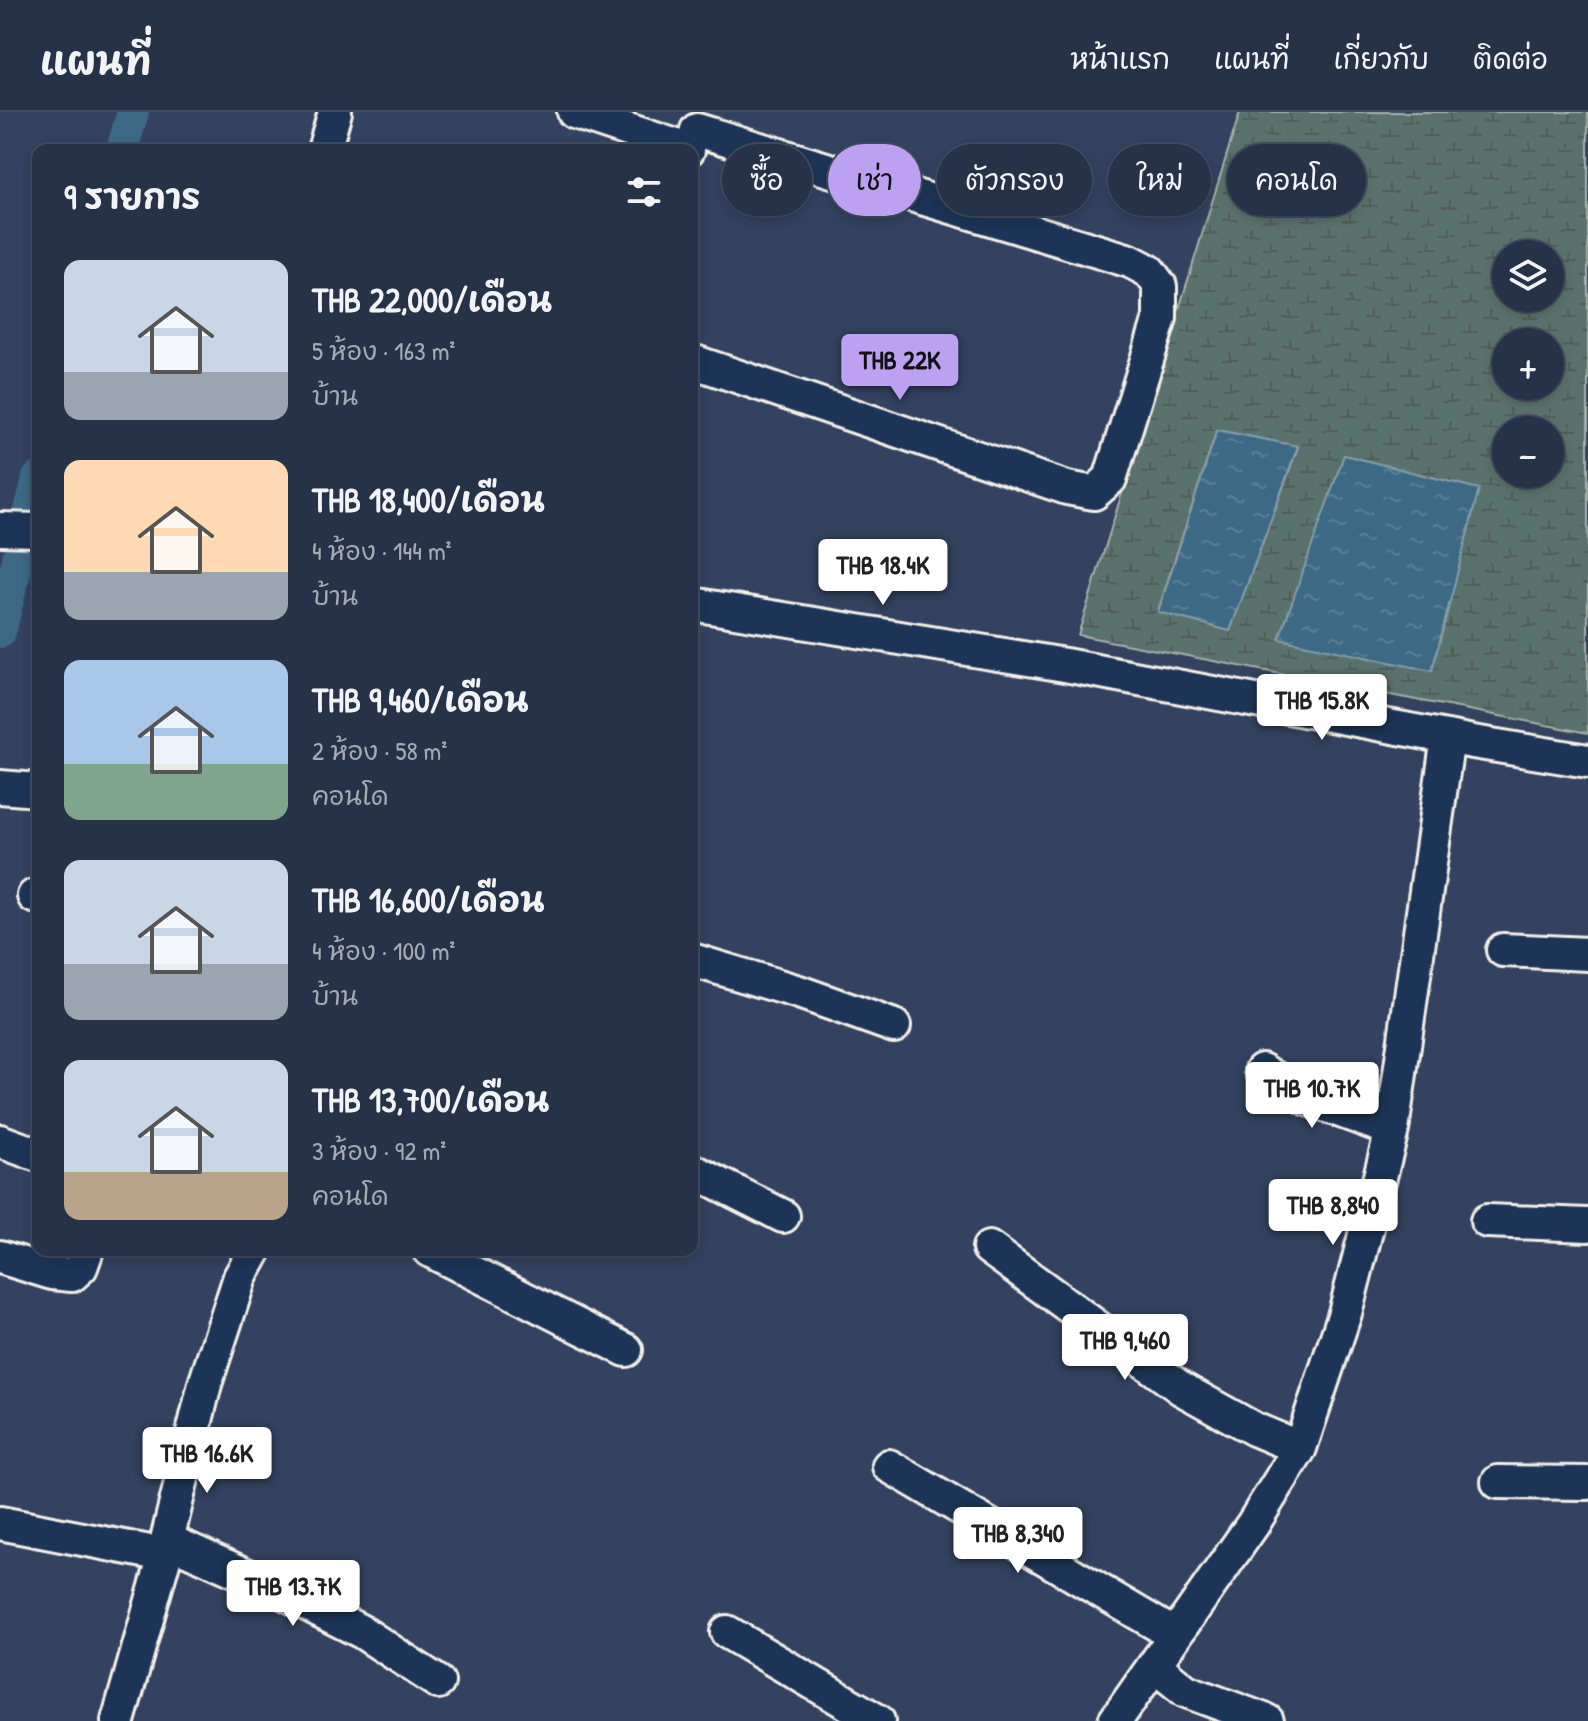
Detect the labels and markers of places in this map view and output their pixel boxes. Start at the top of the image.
pin: THB 22K [826,334,974,402]
pin: THB 18.4K [791,539,975,607]
pin: THB 15.8K [1230,674,1414,742]
pin: THB 10.7K [1220,1062,1404,1130]
pin: THB 8,840 [1241,1179,1425,1247]
pin: THB 9,460 [1033,1314,1217,1382]
pin: THB 16.6K [115,1427,299,1495]
pin: THB 8,340 [926,1507,1110,1575]
pin: THB 13.7K [201,1560,385,1628]

